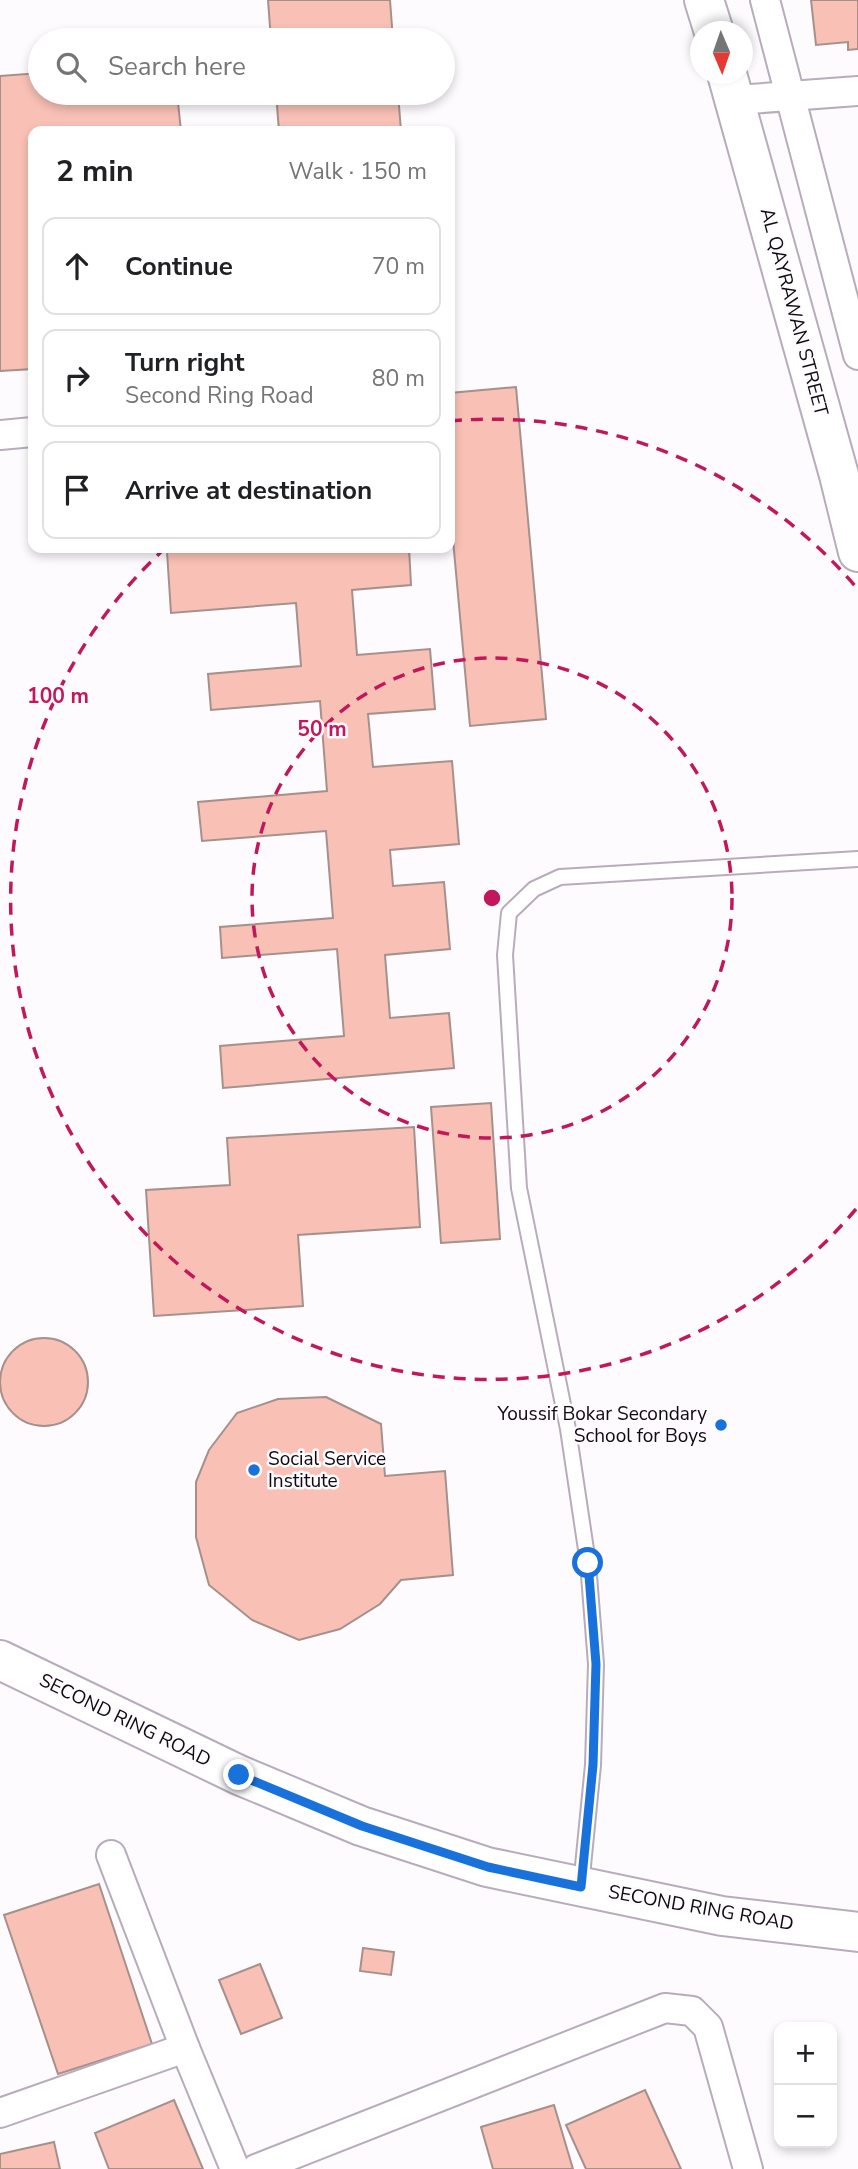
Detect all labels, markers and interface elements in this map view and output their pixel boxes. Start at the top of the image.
north arrow [690,21,753,84]
search box [28,28,455,105]
icon: search [52,48,90,86]
text: Search here [108,49,246,84]
text: 2 min [56,151,134,192]
text: Walk · 150 m [288,156,427,187]
street label: AL QAYRAWAN STREET [754,205,834,420]
icon: ahead [58,247,96,285]
text: Continue [125,249,233,284]
text: 70 m [372,251,425,282]
text: Turn right [125,345,244,380]
icon: right [58,359,96,397]
text: 80 m [372,363,425,394]
text: Second Ring Road [125,380,314,411]
icon: arrive [58,471,96,509]
text: Arrive at destination [125,473,372,508]
text: 100 m [27,682,89,710]
text: 50 m [297,715,347,743]
centre of rings [480,886,504,910]
place label: Youssif Bokar Secondary School for Boys [496,1401,707,1449]
marker: Youssif Bokar Secondary School for Boys [713,1417,729,1433]
place label: Social Service Institute [268,1446,386,1494]
marker: Social Service Institute [246,1462,262,1478]
route start [572,1547,603,1578]
street label: SECOND RING ROAD [35,1667,215,1773]
route end [223,1759,254,1790]
street label: SECOND RING ROAD [606,1879,796,1937]
map controls [774,2022,837,2148]
button: + [774,2022,837,2085]
button: − [774,2085,837,2148]

